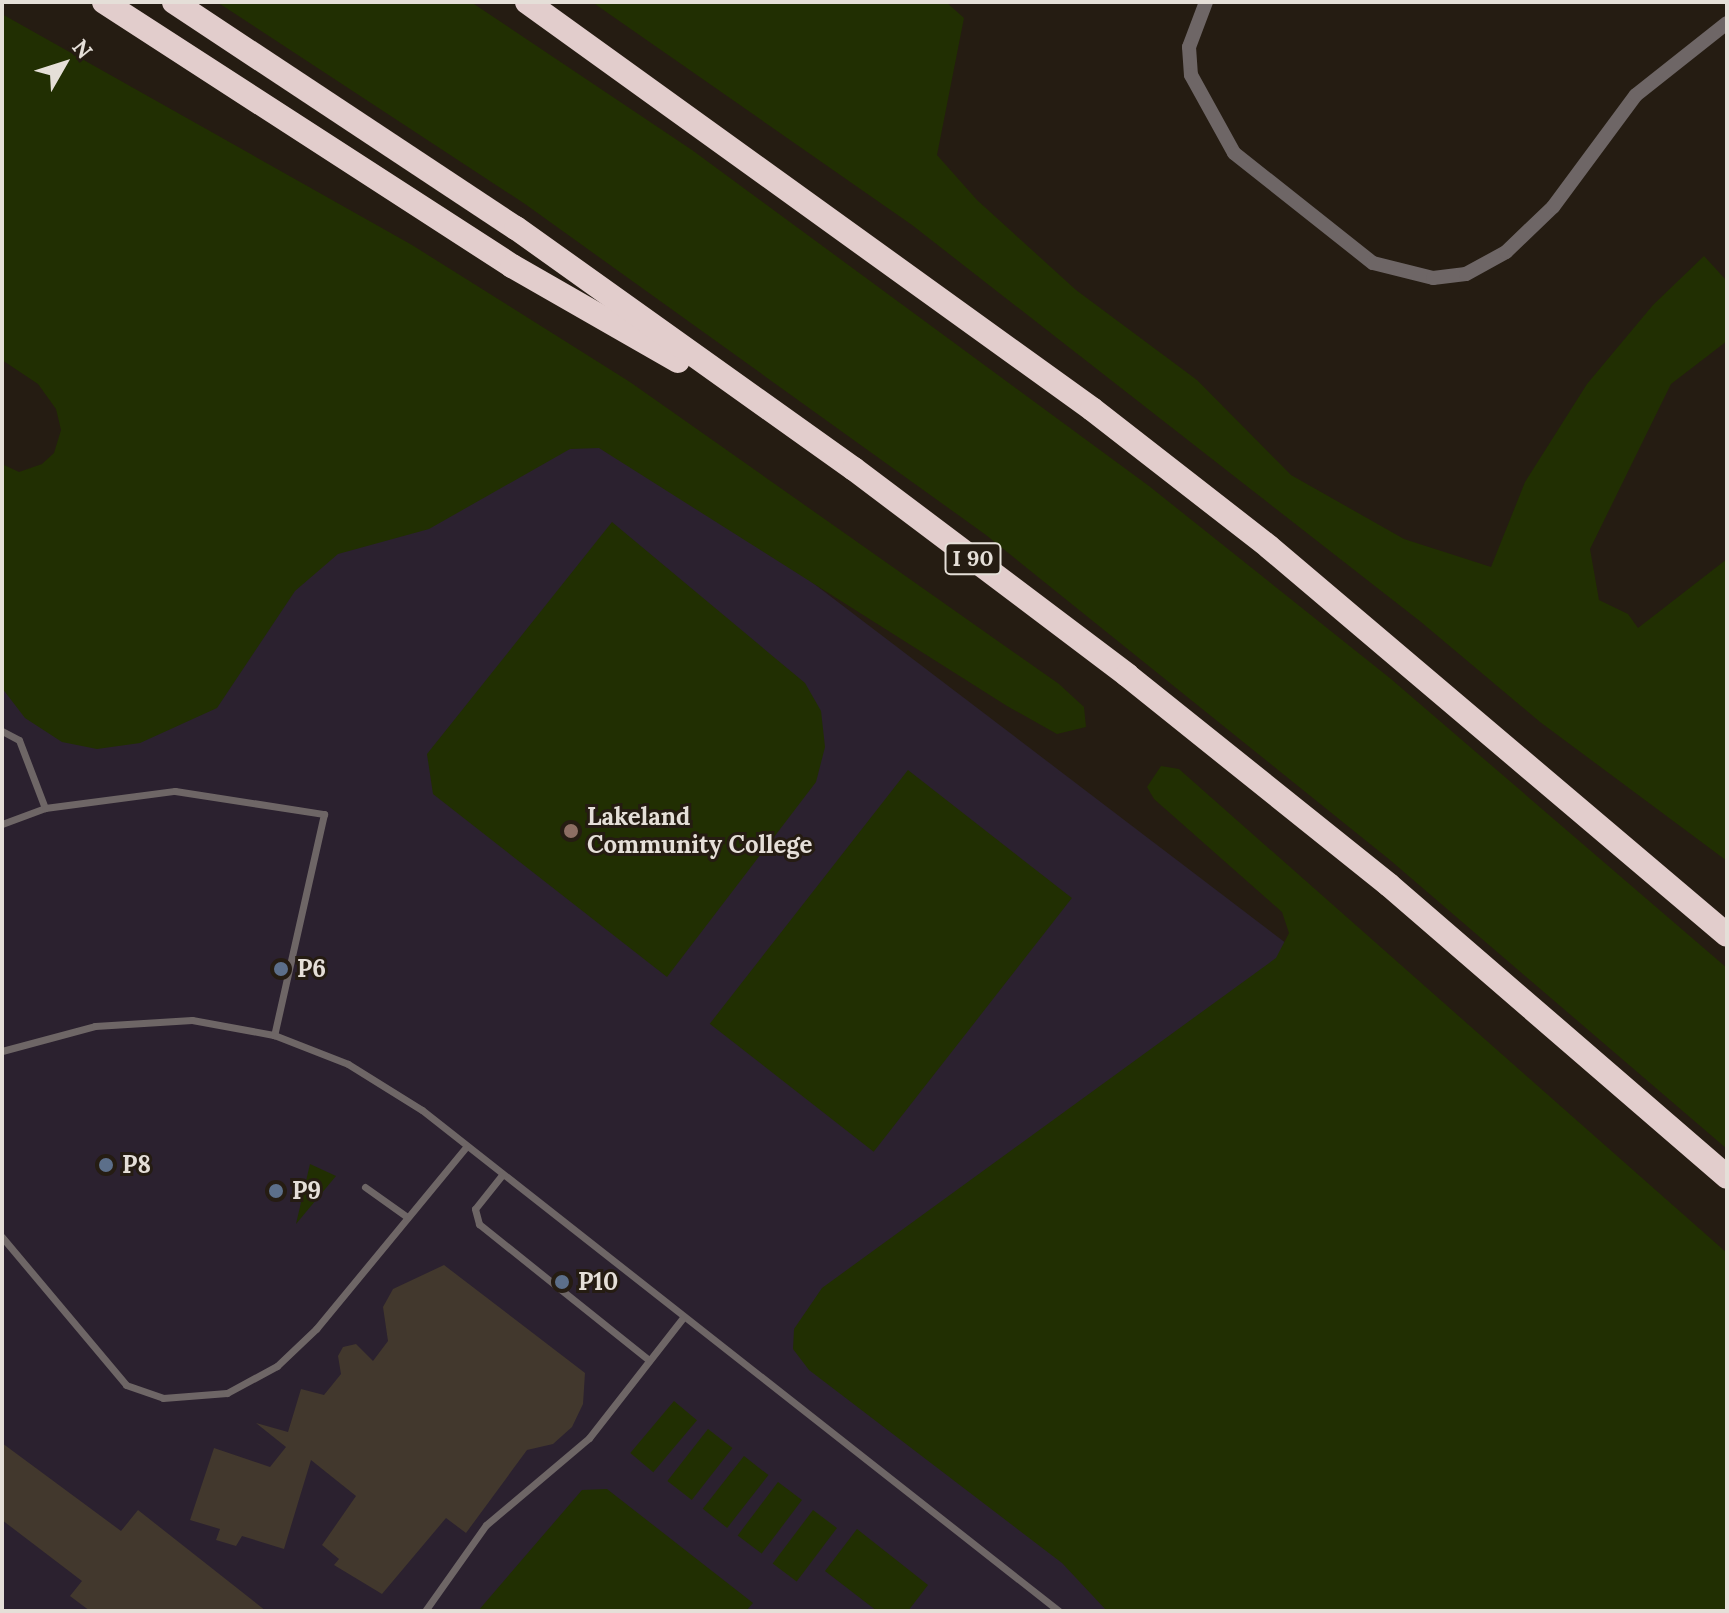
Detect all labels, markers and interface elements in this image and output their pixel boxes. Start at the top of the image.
north arrow [24,24,104,104]
text: N [66,33,99,64]
road number: I 90 [943,541,1003,577]
place label: Lakeland Community College [587,803,812,859]
marker: Lakeland Community College [562,822,580,840]
place label: P6 [297,955,326,983]
marker: P6 [272,960,290,978]
place label: P8 [122,1151,151,1179]
marker: P8 [97,1156,115,1174]
place label: P9 [292,1177,321,1205]
marker: P9 [267,1182,285,1200]
place label: P10 [578,1268,618,1296]
marker: P10 [553,1273,571,1291]

